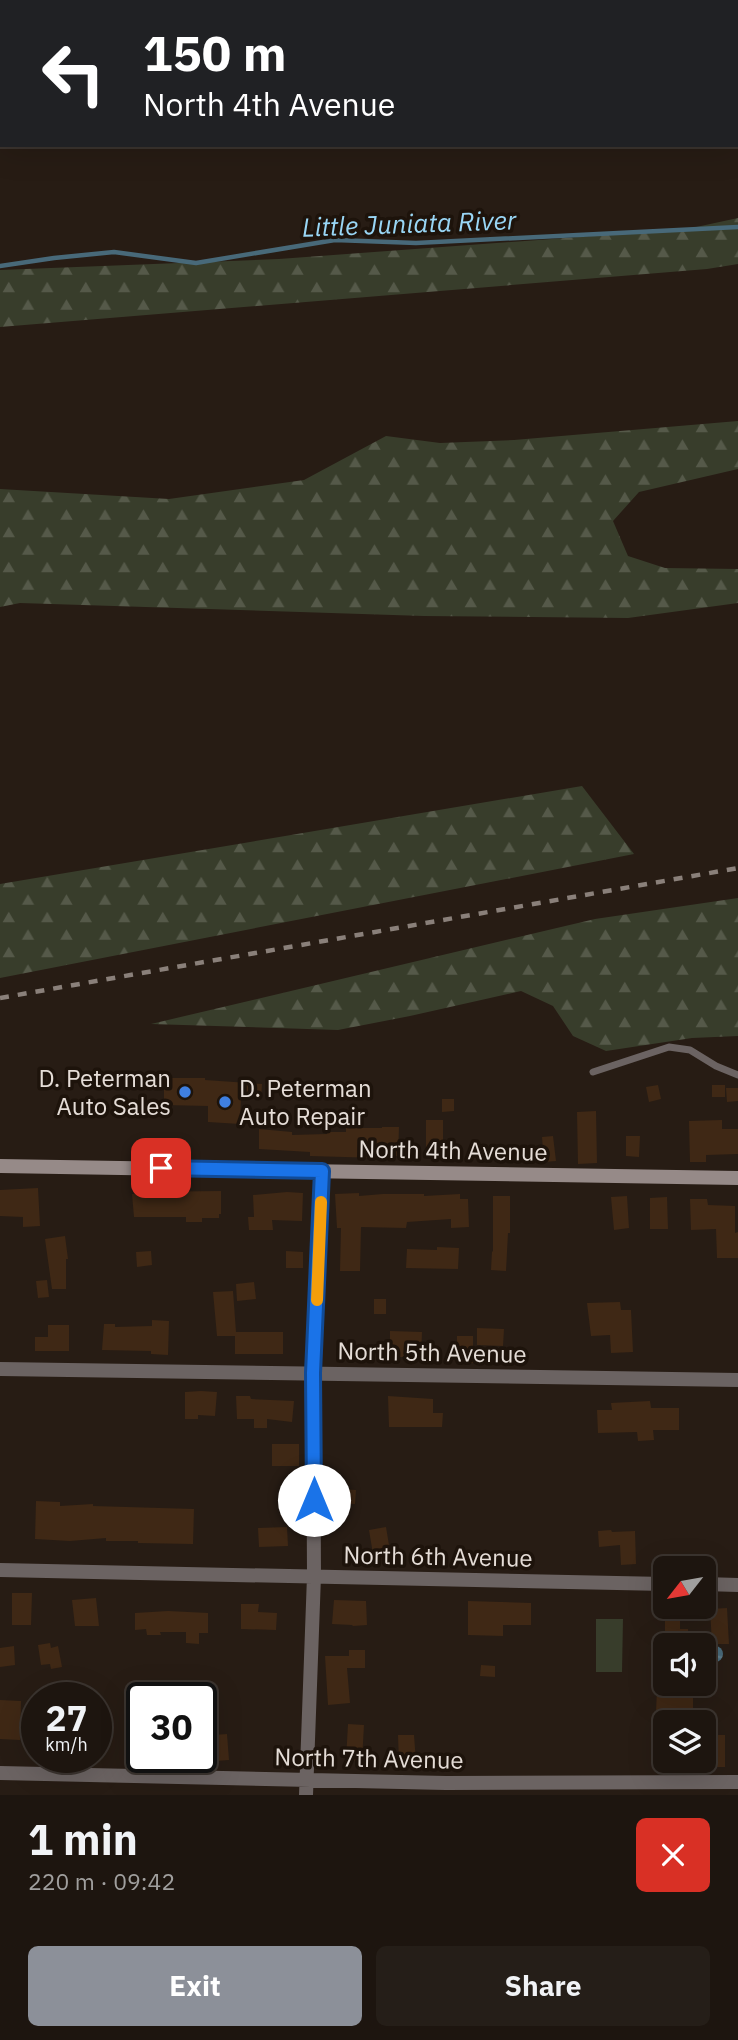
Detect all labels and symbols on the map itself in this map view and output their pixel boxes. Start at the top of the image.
water label: Little Juniata River [301,202,518,244]
place label: D. Peterman Auto Sales [38,1062,171,1122]
place label: D. Peterman Auto Repair [239,1072,372,1132]
marker: D. Peterman Auto Sales [177,1084,193,1100]
marker: D. Peterman Auto Repair [217,1094,233,1110]
street label: North 4th Avenue [358,1132,548,1168]
pin [131,1138,191,1198]
street label: North 5th Avenue [337,1334,527,1370]
position arrow [277,1463,351,1537]
street label: North 6th Avenue [343,1538,533,1574]
north arrow [653,1556,716,1619]
speed limit sign: 30 [126,1682,217,1773]
street label: North 7th Avenue [274,1740,464,1776]

